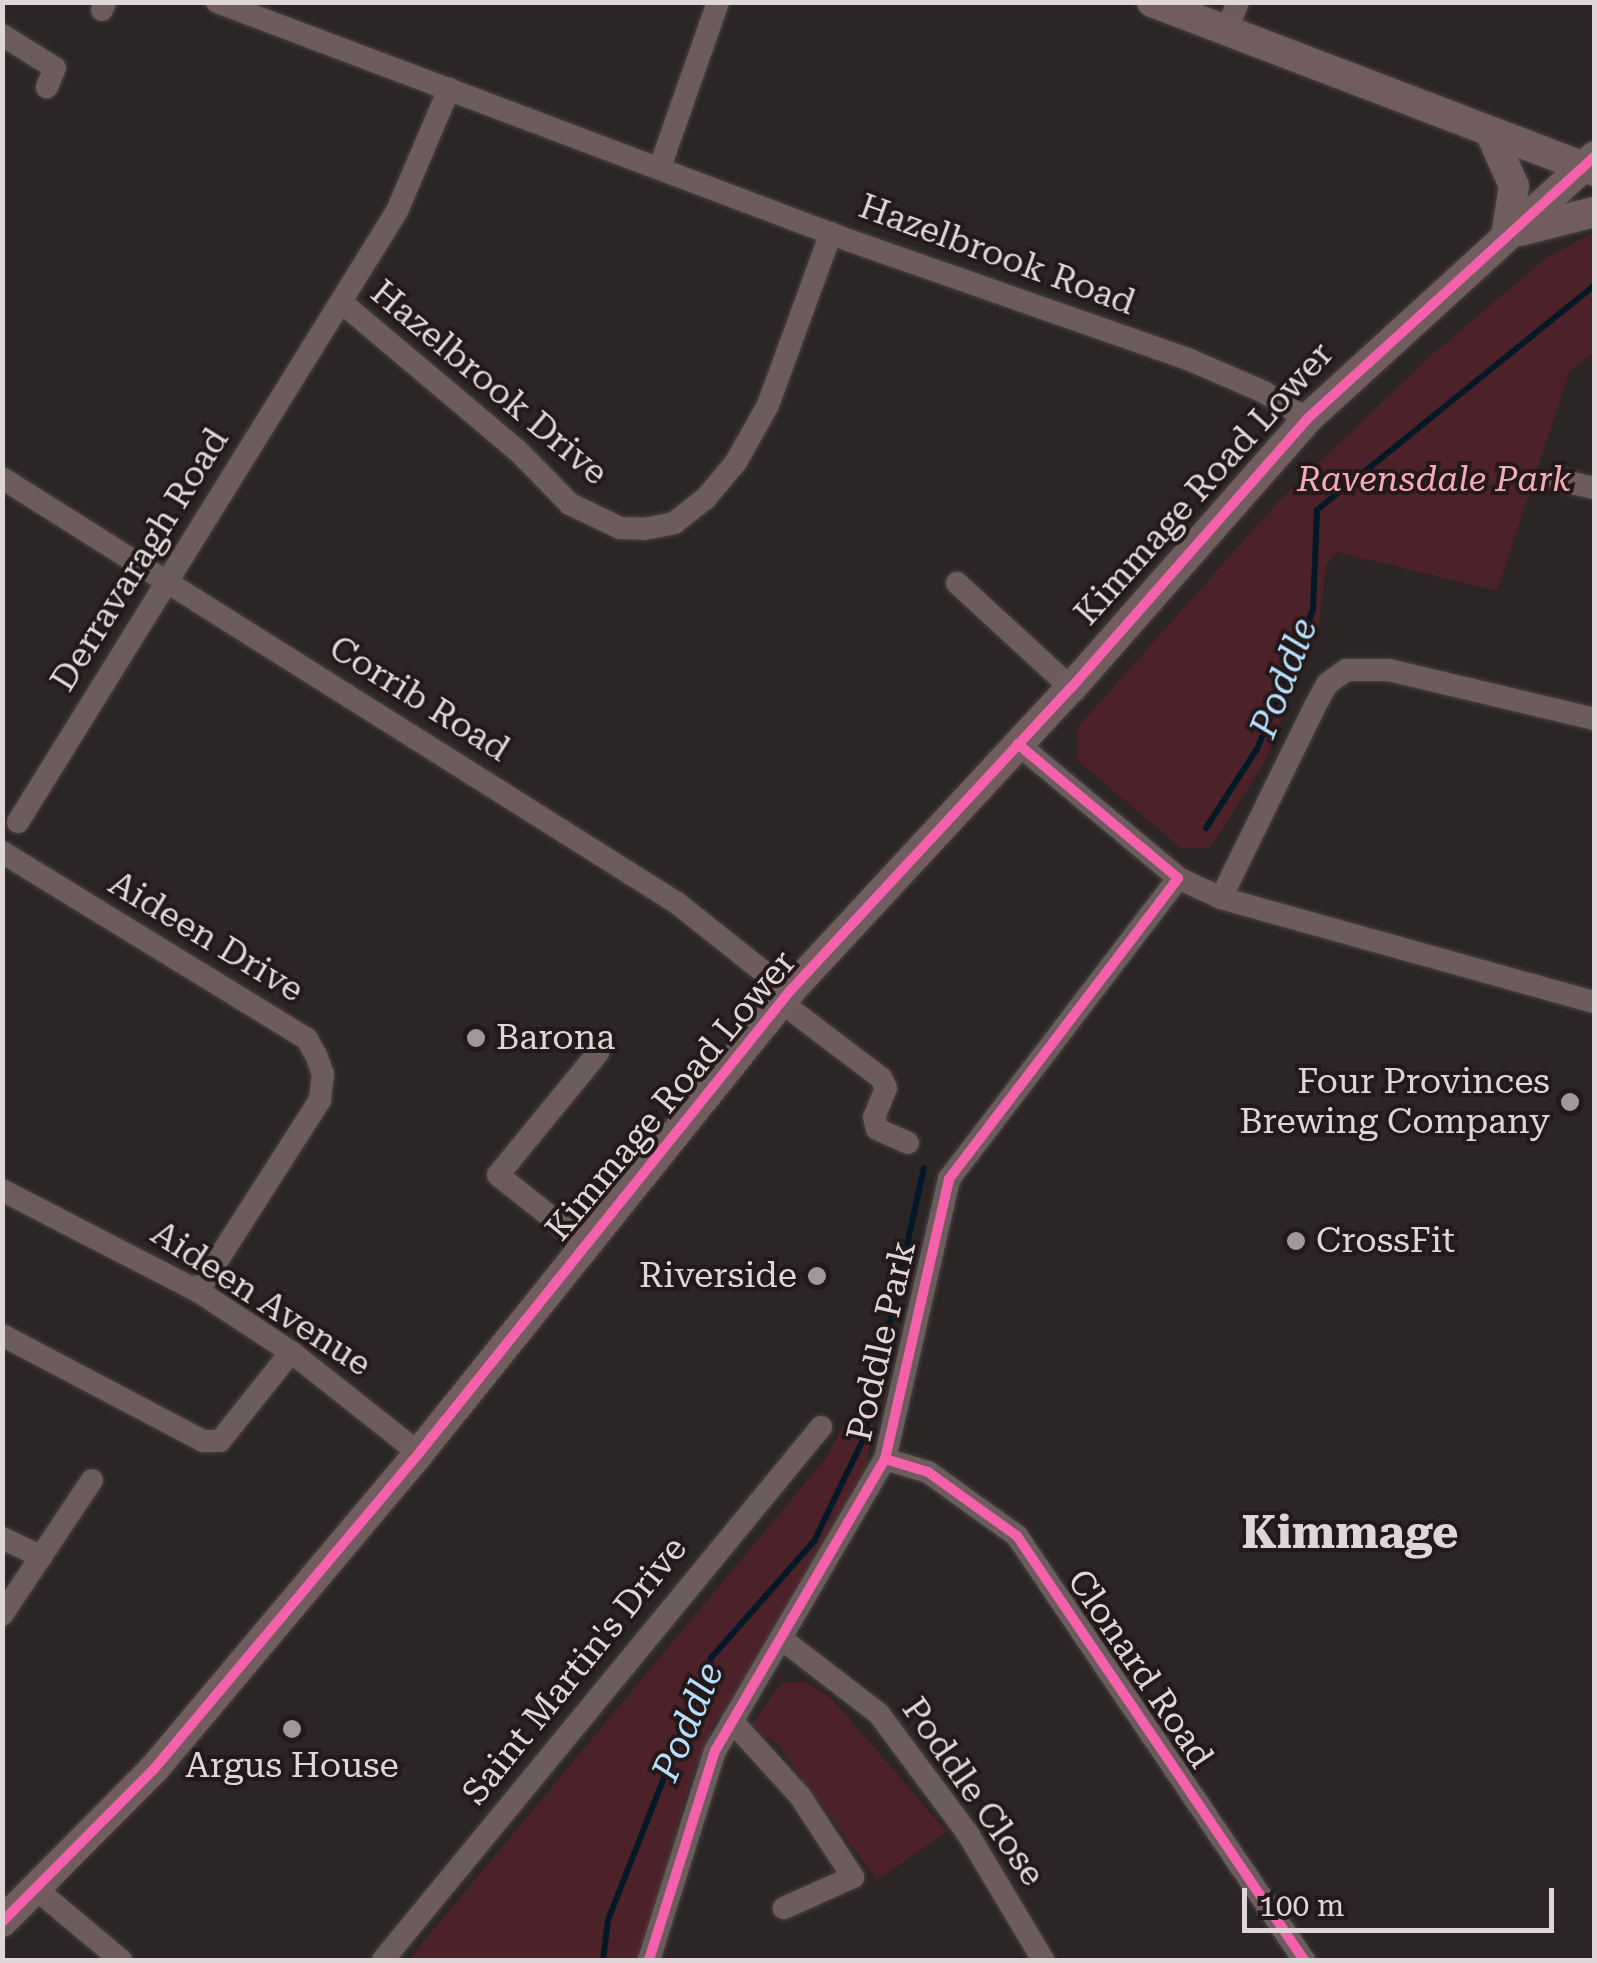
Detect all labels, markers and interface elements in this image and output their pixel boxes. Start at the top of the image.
street label: Hazelbrook Road [853,186,1141,324]
street label: Hazelbrook Drive [362,272,616,494]
street label: Kimmage Road Lower [1066,334,1342,634]
street label: Derravaragh Road [42,421,238,699]
park label: Ravensdale Park [1297,459,1571,501]
water label: Poddle [1240,612,1328,744]
street label: Corrib Road [321,627,517,771]
street label: Aideen Drive [101,862,311,1012]
street label: Kimmage Road Lower [537,942,805,1250]
place label: Barona [496,1017,615,1059]
marker: Barona [465,1027,487,1049]
place label: Four Provinces Brewing Company [1239,1061,1550,1143]
marker: Four Provinces Brewing Company [1559,1091,1581,1113]
street label: Aideen Avenue [143,1212,379,1386]
place label: CrossFit [1316,1220,1455,1262]
marker: CrossFit [1285,1230,1307,1252]
street label: Poddle Park [839,1237,925,1445]
place label: Riverside [639,1255,797,1297]
marker: Riverside [806,1265,828,1287]
district label: Kimmage [1242,1506,1458,1560]
street label: Saint Martin's Drive [454,1529,696,1813]
street label: Clonard Road [1058,1562,1222,1776]
water label: Poddle [643,1656,733,1788]
street label: Poddle Close [893,1690,1053,1894]
marker: Argus House [281,1718,303,1740]
place label: Argus House [185,1745,399,1787]
scale bar [1247,1868,1560,1930]
text: 100 m [1259,1888,1344,1923]

